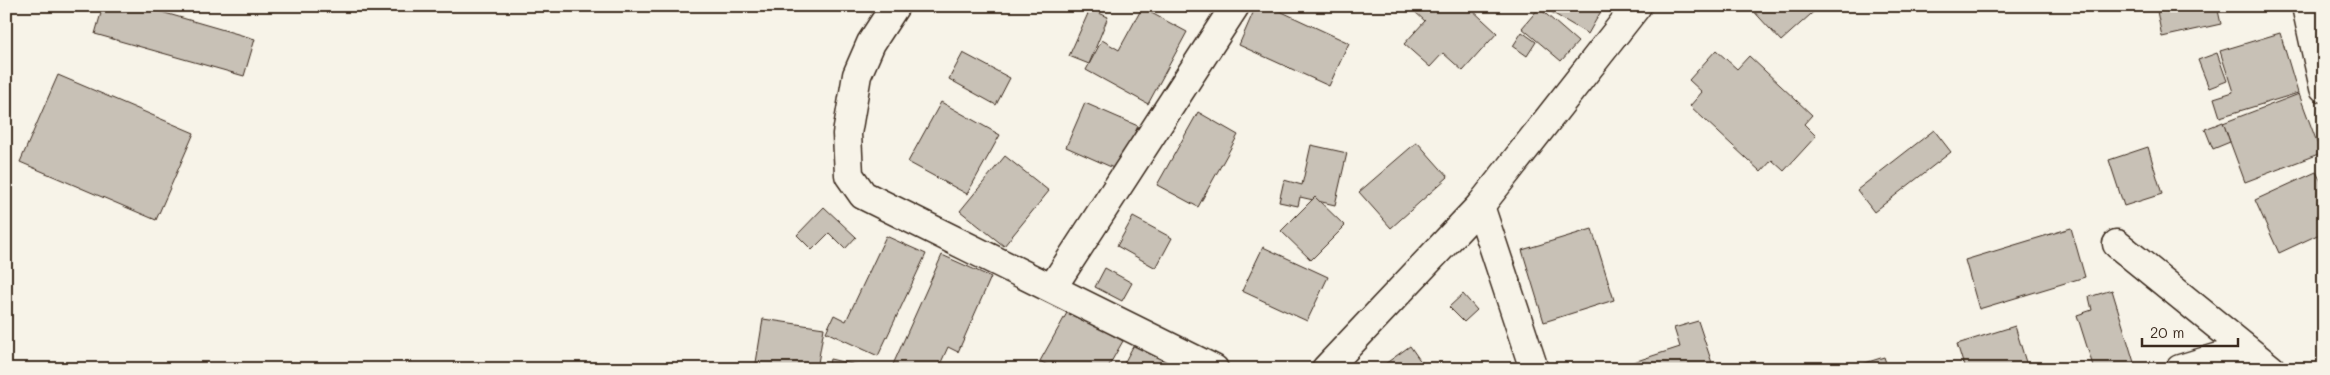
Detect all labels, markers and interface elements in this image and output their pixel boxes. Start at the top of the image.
scale bar [2142,315,2239,347]
text: 20 m [2150,322,2184,342]

